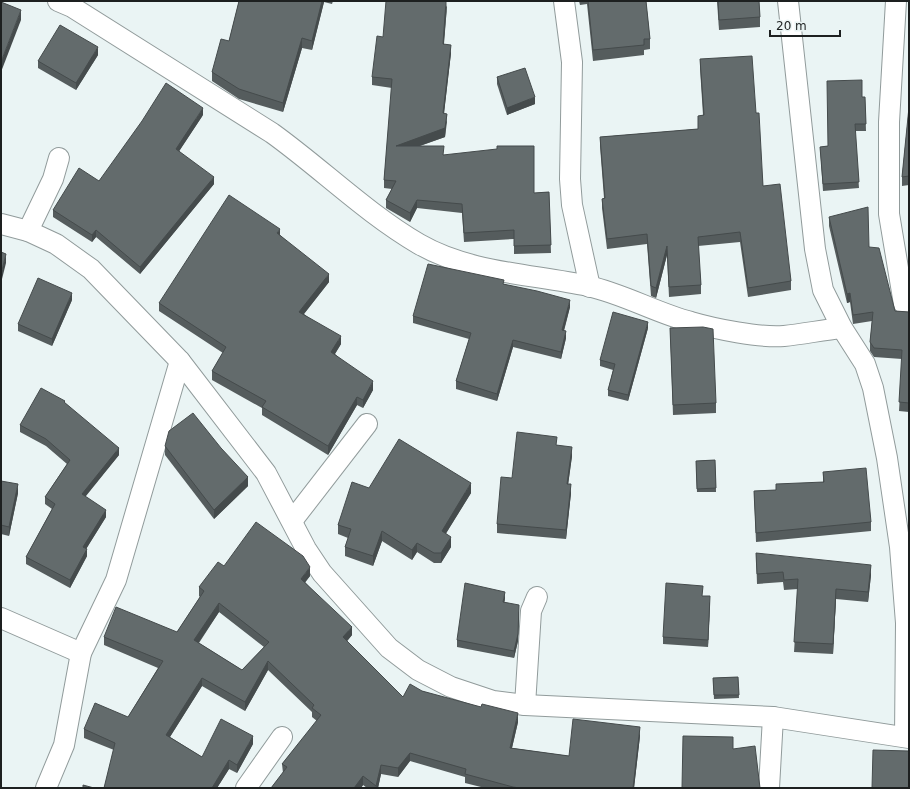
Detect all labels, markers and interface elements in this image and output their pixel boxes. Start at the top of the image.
scale bar [770,12,840,38]
text: 20 m [776,19,807,33]

